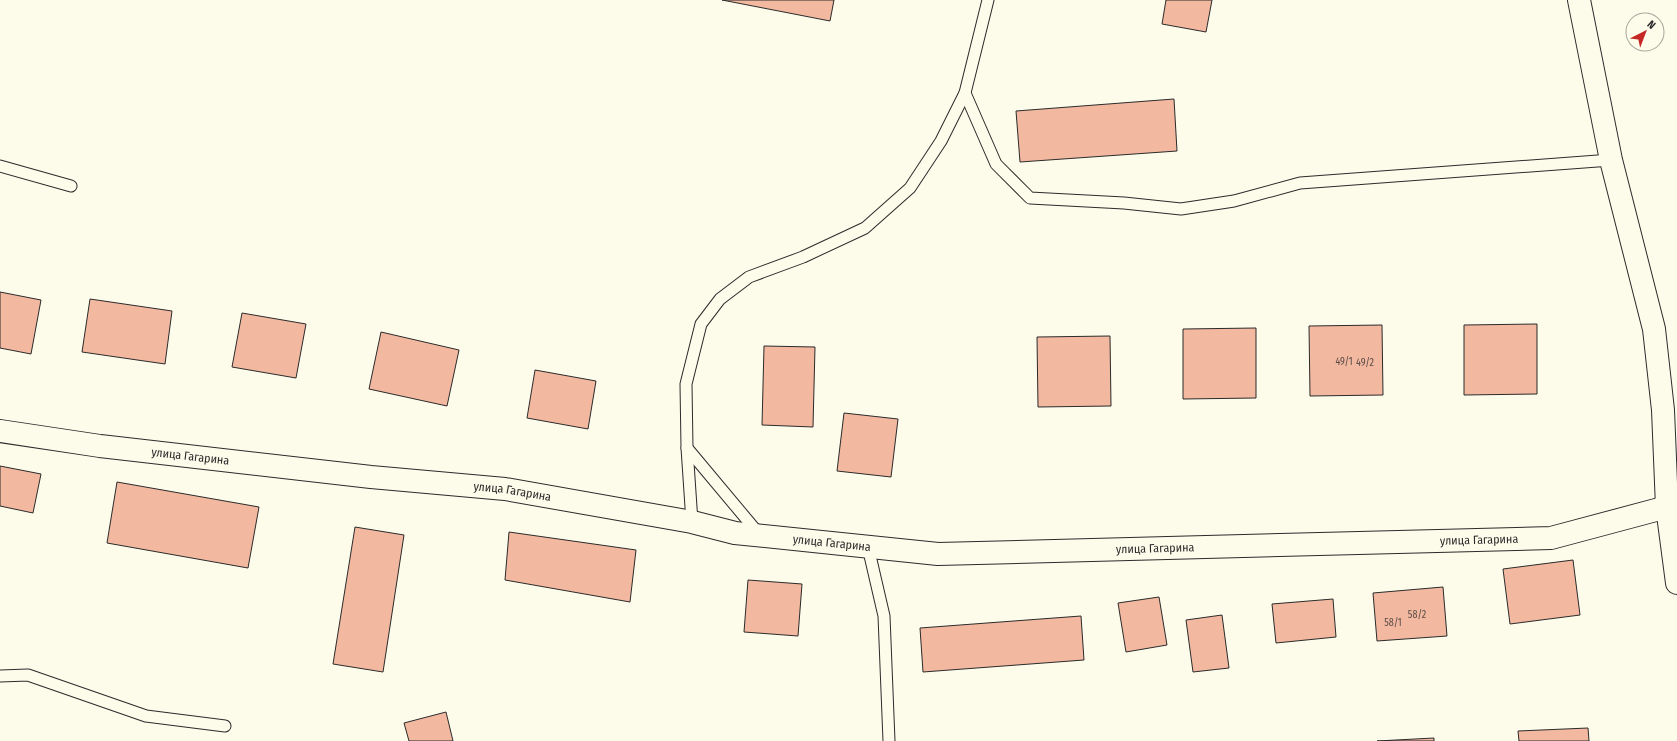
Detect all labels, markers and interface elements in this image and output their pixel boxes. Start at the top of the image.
north arrow [1625,12,1665,52]
text: N [1645,18,1658,32]
house number: 49/1 [1335,356,1353,368]
house number: 49/2 [1356,357,1374,369]
street label: улица Гагарина [151,445,230,468]
street label: улица Гагарина [473,479,552,504]
street label: улица Гагарина [792,532,872,554]
street label: улица Гагарина [1440,532,1519,548]
street label: улица Гагарина [1116,540,1195,556]
house number: 58/2 [1408,609,1427,621]
house number: 58/1 [1384,617,1402,629]

